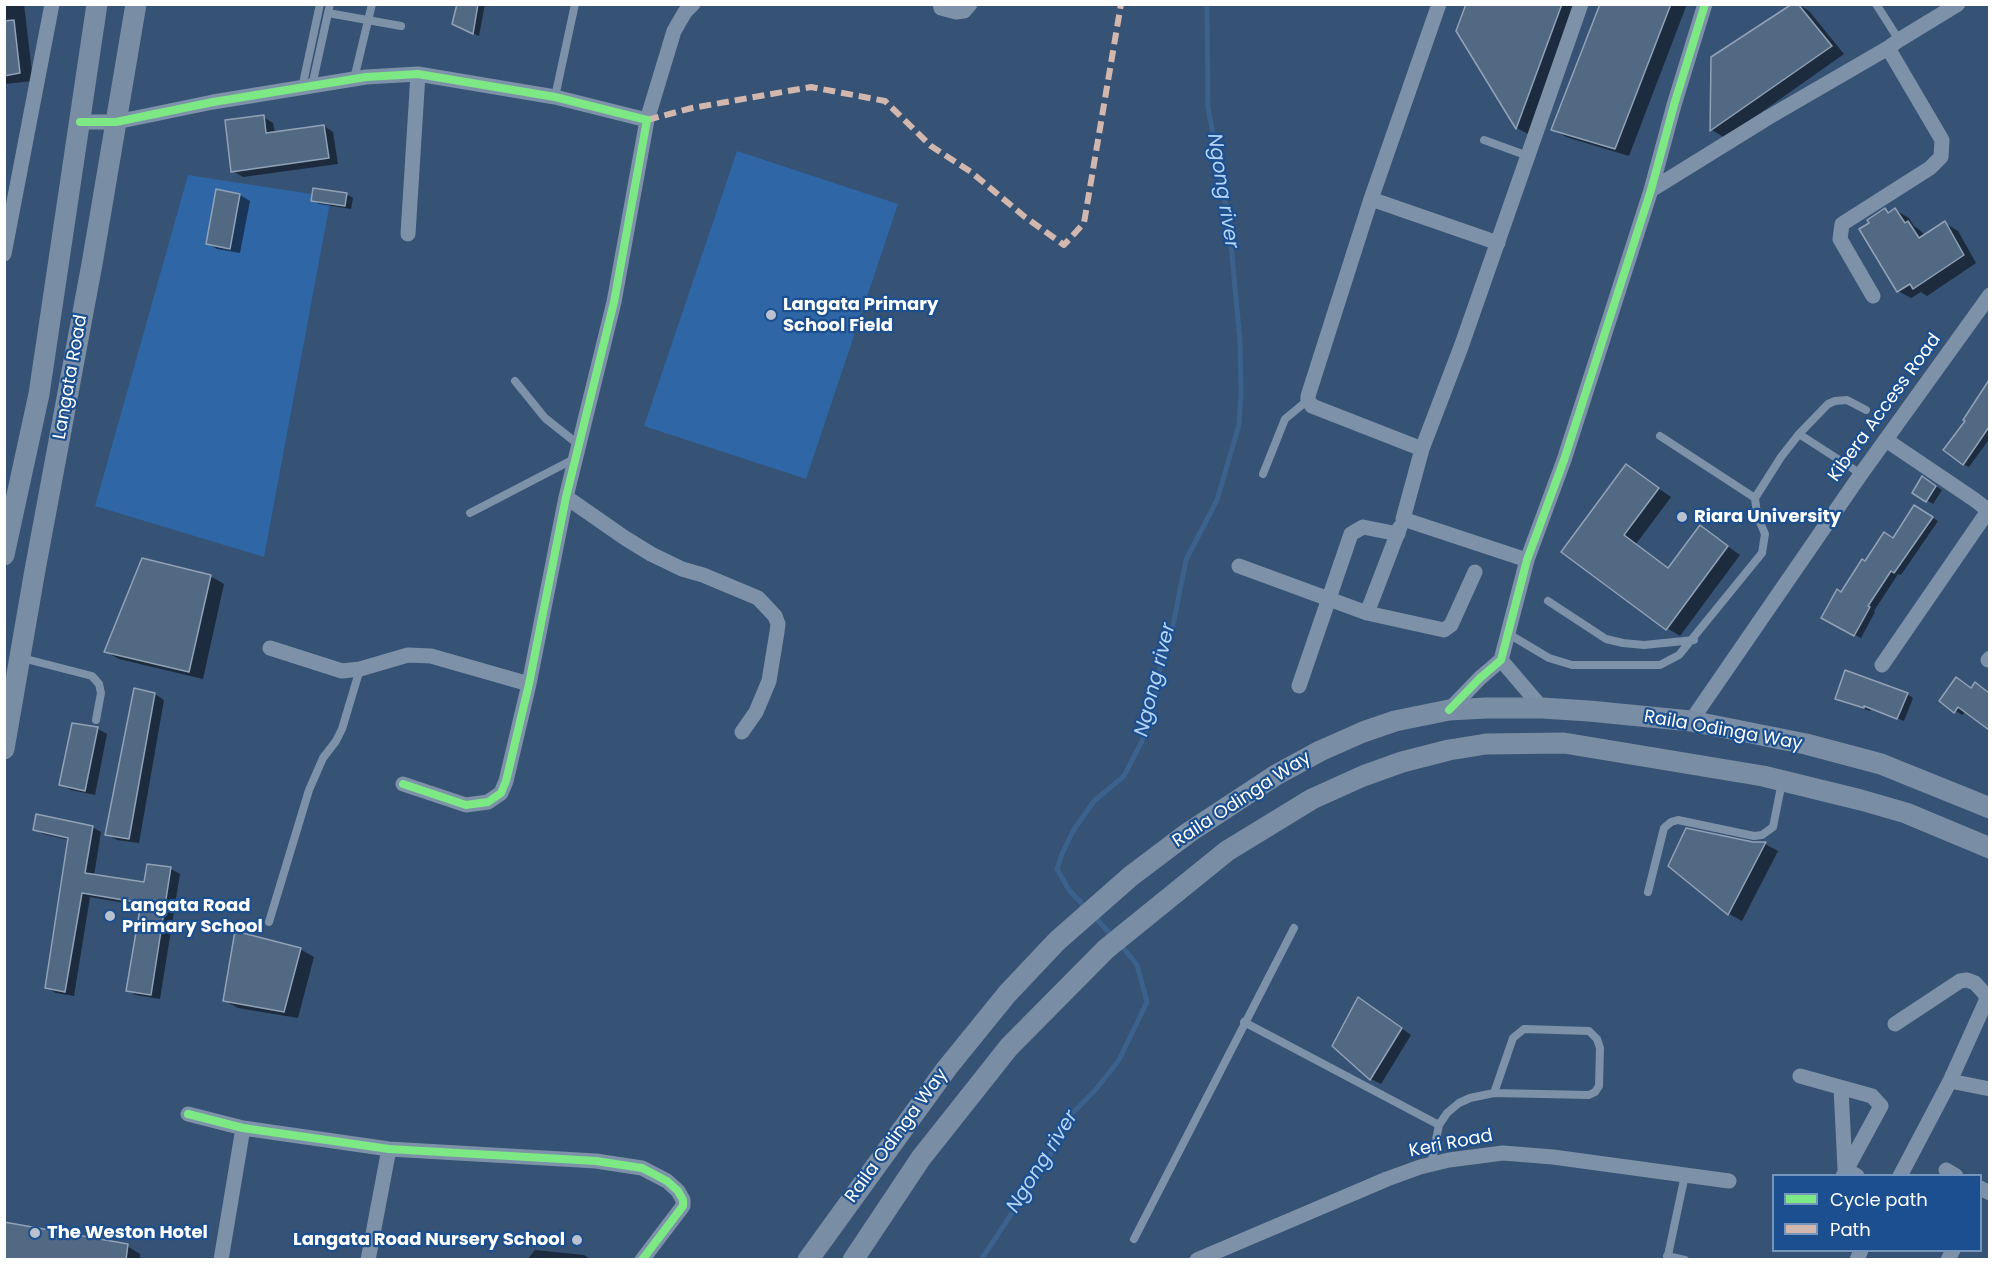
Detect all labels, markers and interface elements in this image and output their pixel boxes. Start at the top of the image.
water label: Ngong river [1201,132,1243,250]
place label: Langata Primary School Field [783,294,938,336]
marker: Langata Primary School Field [764,308,778,322]
street label: Langata Road [49,313,93,441]
street label: Kibera Access Road [1824,330,1946,486]
place label: Riara University [1694,506,1841,528]
marker: Riara University [1675,510,1689,524]
water label: Ngong river [1130,621,1182,739]
street label: Raila Odinga Way [1642,706,1804,756]
street label: Raila Odinga Way [1169,747,1315,853]
place label: Langata Road Primary School [122,895,263,938]
marker: Langata Road Primary School [103,909,117,923]
street label: Raila Odinga Way [841,1065,953,1207]
water label: Ngong river [1002,1106,1084,1218]
street label: Keri Road [1407,1125,1495,1163]
legend [1772,1174,1982,1252]
text: Cycle path [1830,1187,1928,1212]
text: Path [1830,1217,1871,1242]
place label: The Weston Hotel [47,1222,208,1244]
marker: The Weston Hotel [28,1226,42,1240]
place label: Langata Road Nursery School [293,1229,565,1251]
marker: Langata Road Nursery School [570,1233,584,1247]

